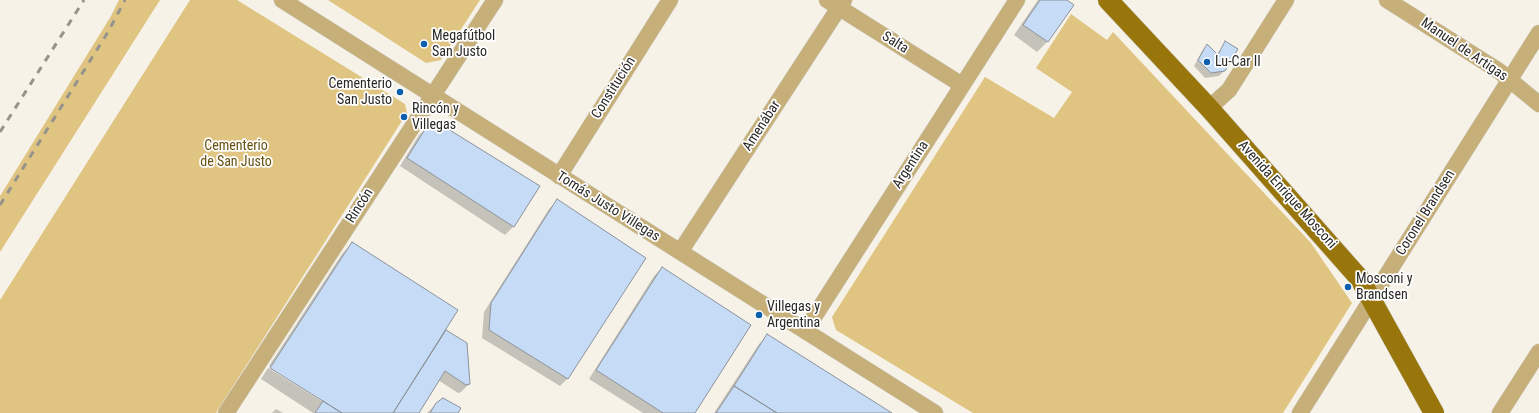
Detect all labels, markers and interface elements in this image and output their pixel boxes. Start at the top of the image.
street label: Manuel de Artigas [1418,15,1510,85]
place label: Megafútbol San Justo [432,28,495,60]
street label: Salta [879,28,911,58]
marker: Megafútbol San Justo [419,39,429,49]
street label: Constitución [588,54,640,122]
place label: Lu-Car II [1215,54,1261,70]
marker: Lu-Car II [1202,57,1212,67]
place label: Cementerio San Justo [328,76,392,108]
marker: Cementerio San Justo [395,87,405,97]
street label: Amenábar [740,98,784,154]
place label: Rincón y Villegas [412,101,459,134]
marker: Rincón y Villegas [399,112,409,122]
park label: Cementerio de San Justo [200,138,272,170]
street label: Argentina [889,138,933,192]
street label: Avenida Enrique Mosconi [1234,138,1340,252]
street label: Coronel Brandsen [1393,167,1459,259]
street label: Tomás Justo Villegas [553,168,663,246]
street label: Rincón [343,186,377,226]
place label: Mosconi y Brandsen [1356,271,1413,304]
marker: Mosconi y Brandsen [1343,282,1353,292]
place label: Villegas y Argentina [767,299,820,332]
marker: Villegas y Argentina [754,310,764,320]

